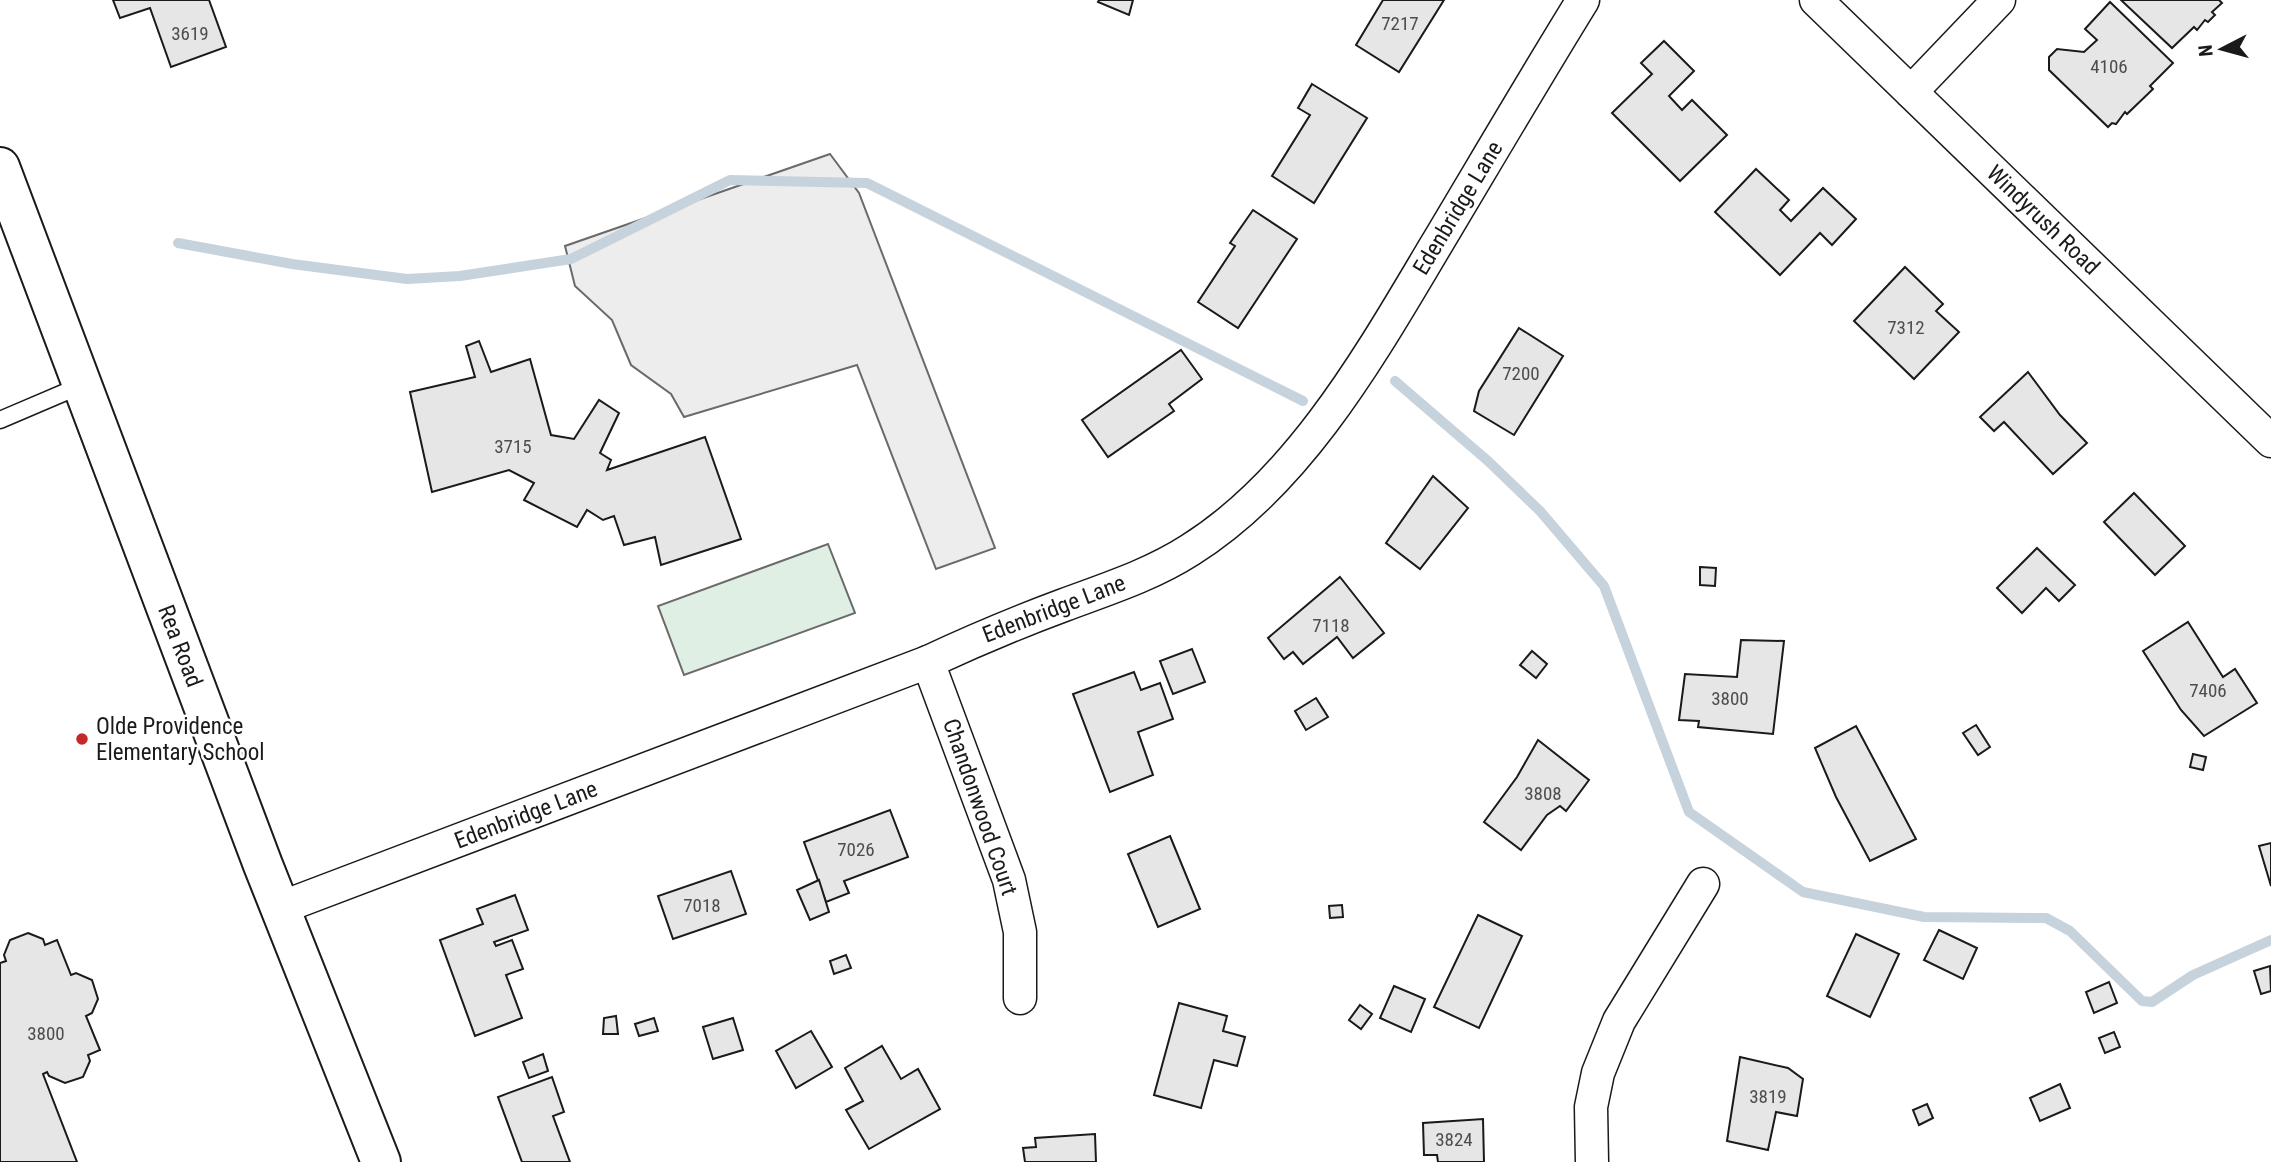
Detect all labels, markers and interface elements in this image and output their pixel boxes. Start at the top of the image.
house number: 7217 [1381,12,1419,35]
north arrow [2187,14,2257,84]
house number: 3619 [171,22,209,45]
text: N [2194,44,2218,58]
house number: 4106 [2090,55,2128,78]
street label: Edenbridge Lane [1408,136,1508,280]
street label: Windyrush Road [1981,160,2105,280]
house number: 7312 [1887,316,1925,339]
house number: 7200 [1502,362,1540,385]
house number: 3715 [494,435,532,458]
street label: Edenbridge Lane [979,569,1129,649]
street label: Rea Road [152,601,208,691]
house number: 7118 [1312,614,1350,637]
house number: 7406 [2189,679,2227,702]
house number: 3800 [1711,687,1749,710]
place label: Olde Providence Elementary School [96,713,265,766]
street label: Chandonwood Court [937,715,1023,899]
marker: Olde Providence Elementary School [74,731,90,747]
street label: Edenbridge Lane [451,775,601,855]
house number: 3808 [1524,782,1562,805]
house number: 7026 [837,838,875,861]
house number: 7018 [683,894,721,917]
house number: 3800 [27,1022,65,1045]
house number: 3819 [1749,1085,1787,1108]
house number: 3824 [1435,1128,1473,1151]

